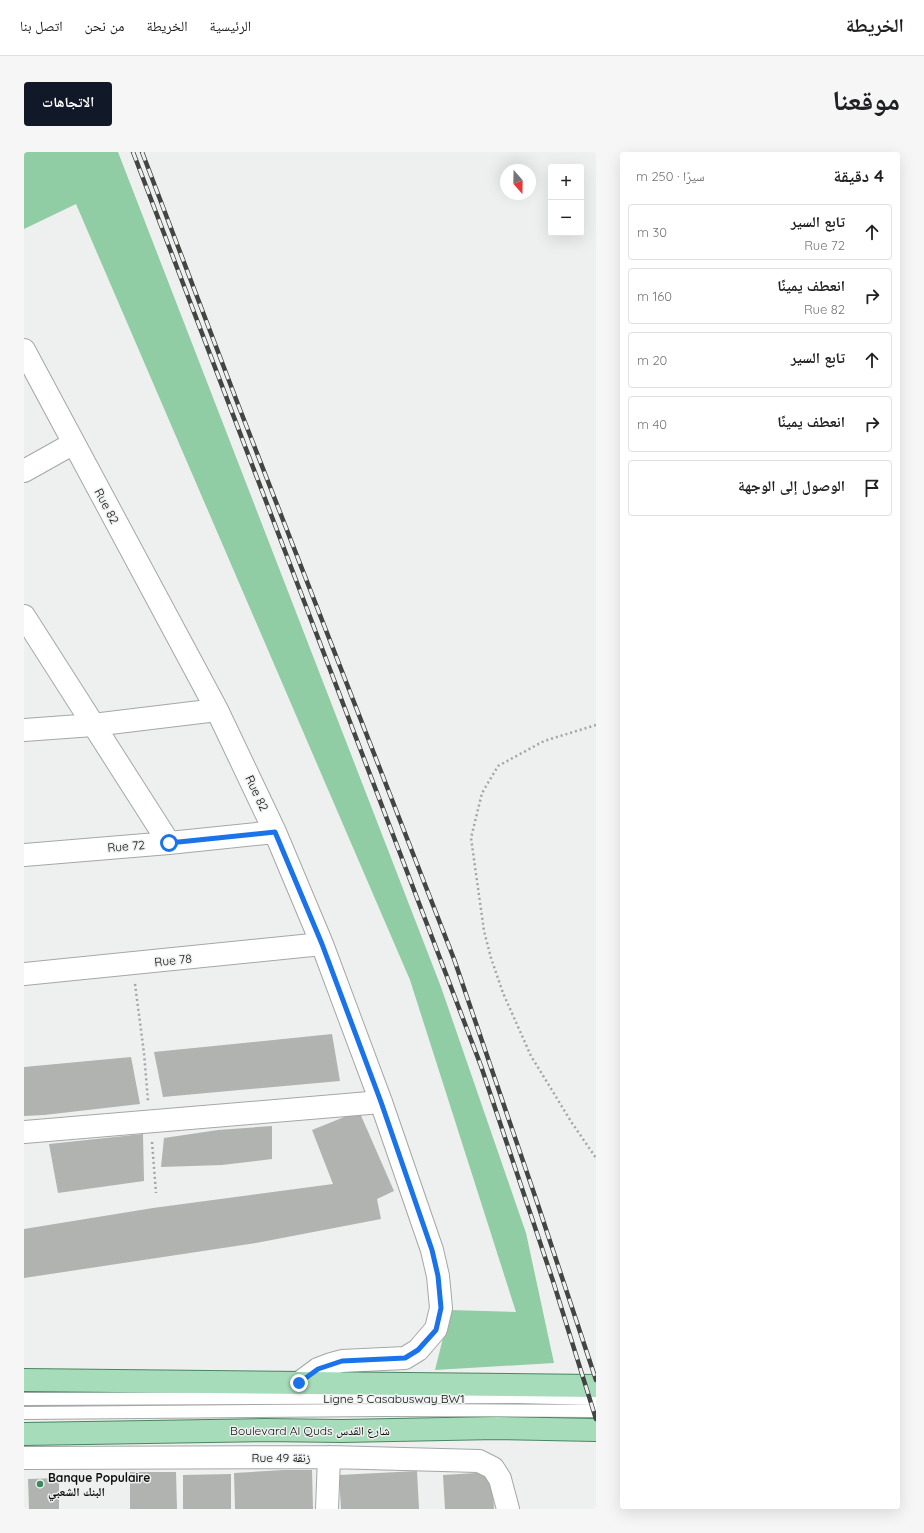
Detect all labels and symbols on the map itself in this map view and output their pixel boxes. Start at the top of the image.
north arrow [500,164,536,200]
street label: Rue 82 [91,486,123,527]
street label: Rue 82 [242,773,272,814]
route start [160,834,178,852]
street label: Rue 72 [107,837,146,855]
street label: Rue 78 [154,951,192,969]
route end [290,1374,308,1392]
street label: Ligne 5 Casabusway BW1 [323,1391,465,1406]
street label: Boulevard Al Quds شارع القدس [230,1423,390,1439]
street label: Rue 49 زنقة [252,1450,311,1465]
place label: Banque Populaire البنك الشعبي [48,1470,150,1501]
marker: Banque Populaire البنك الشعبي [35,1479,45,1489]

